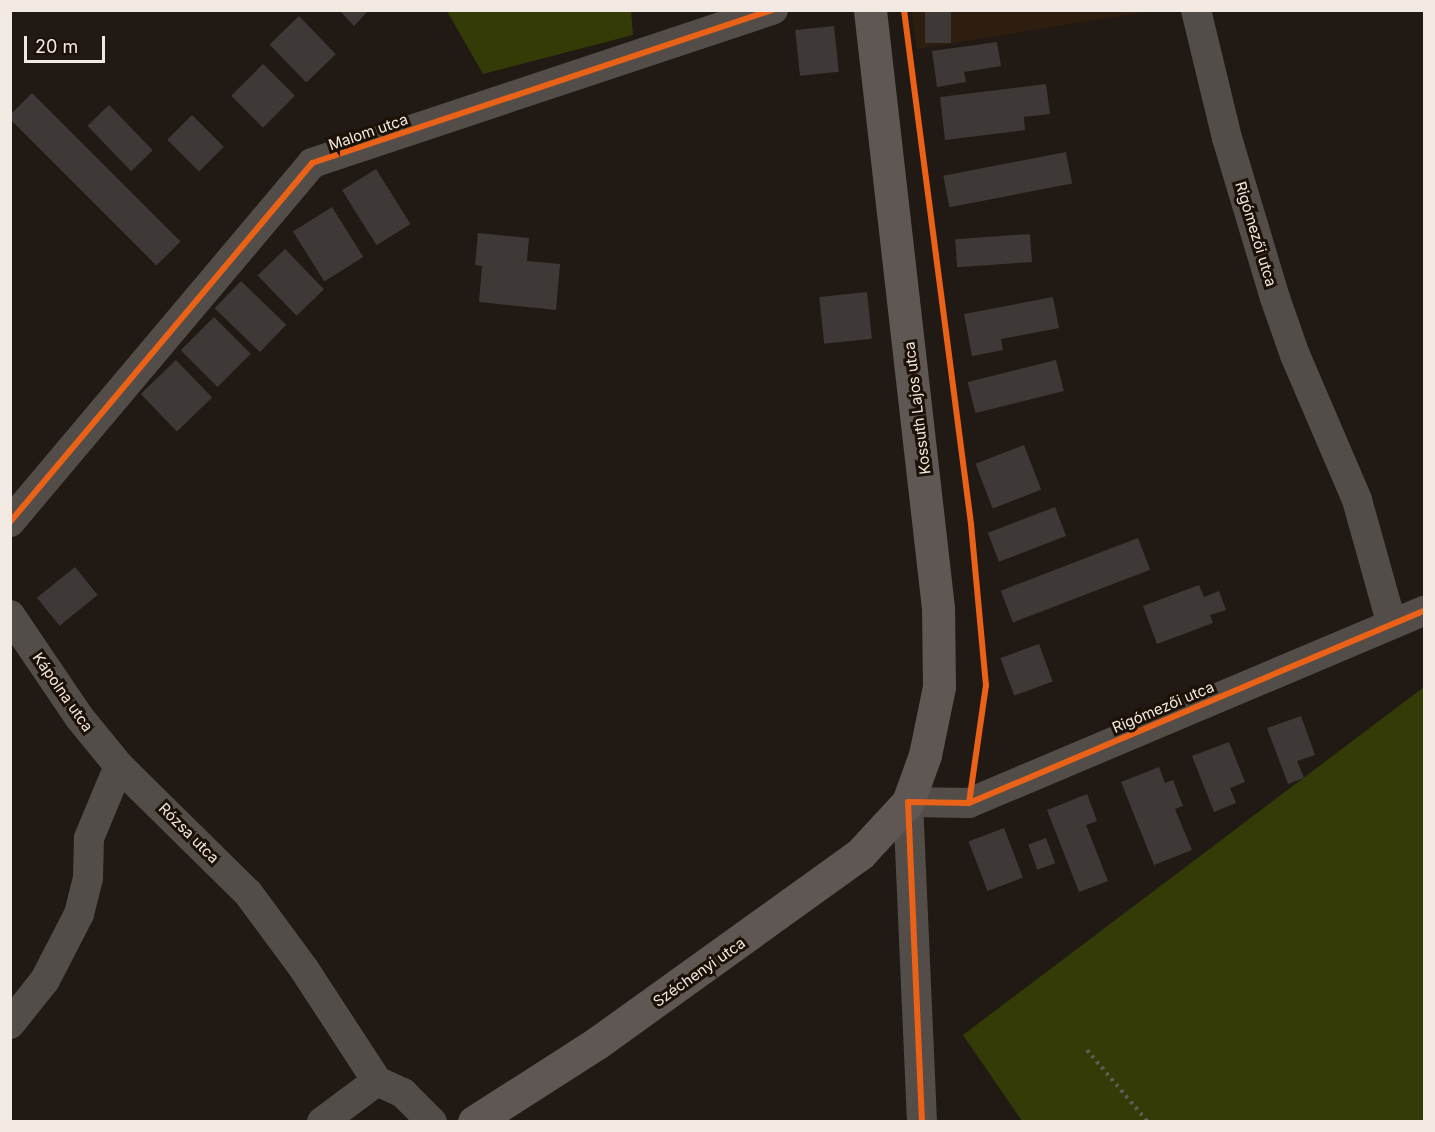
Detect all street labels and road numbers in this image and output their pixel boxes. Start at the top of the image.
street label: Malom utca [326,110,410,154]
street label: Rigómezői utca [1231,179,1281,289]
street label: Kossuth Lajos utca [900,341,934,475]
street label: Kápolna utca [29,649,97,735]
street label: Rigómezői utca [1109,677,1217,737]
street label: Rózsa utca [155,799,223,867]
street label: Széchenyi utca [649,934,749,1010]

